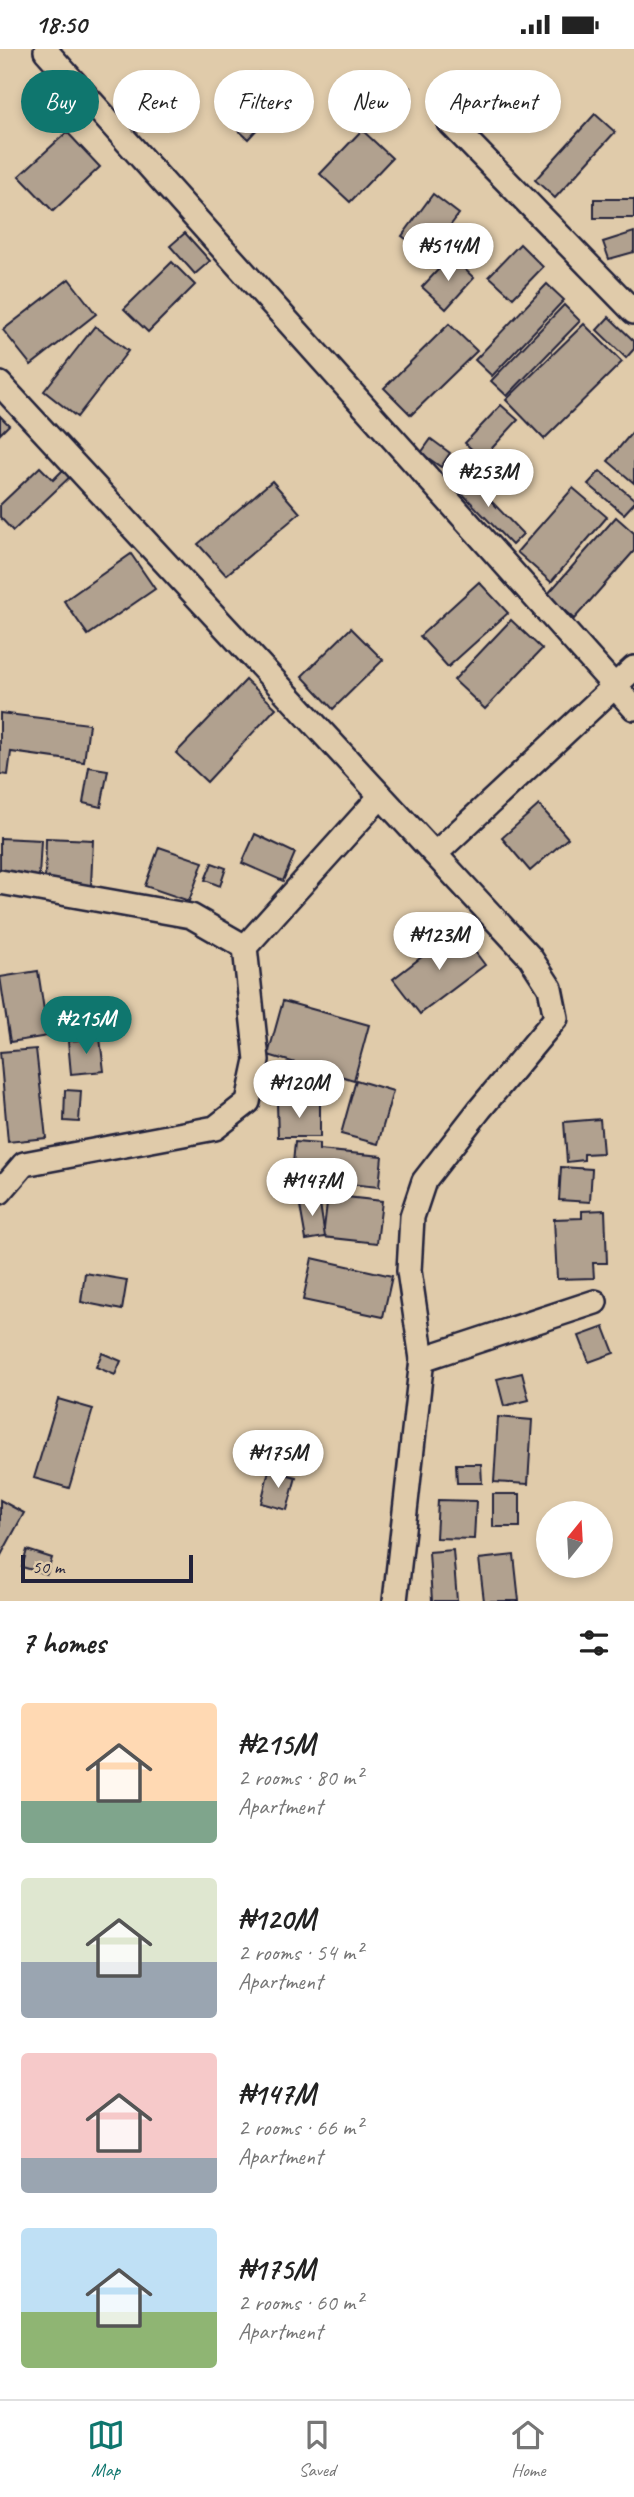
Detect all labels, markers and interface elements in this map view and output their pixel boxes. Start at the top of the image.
text: 18:50 [35,8,87,41]
chip: Buy [21,70,99,133]
chip: Rent [113,70,200,133]
chip: Filters [214,70,314,133]
chip: New [328,70,411,133]
chip: Apartment [425,70,561,133]
pin: ₦514M [399,223,497,283]
text: ₦514M [419,231,477,260]
pin: ₦253M [439,449,537,509]
text: ₦253M [459,457,517,486]
pin: ₦123M [390,913,488,972]
text: ₦123M [409,920,469,949]
pin: ₦215M [37,997,135,1056]
text: ₦215M [57,1004,115,1033]
pin: ₦120M [250,1061,348,1120]
text: ₦120M [269,1068,329,1097]
pin: ₦147M [263,1159,361,1218]
text: ₦147M [282,1166,342,1195]
pin: ₦175M [229,1431,327,1490]
text: ₦175M [249,1438,307,1467]
north arrow [536,1501,612,1579]
map controls [536,1501,613,1578]
scale bar [21,1552,192,1584]
text: 50 m [32,1555,64,1579]
text: 7 homes [21,1624,106,1662]
icon: filters [575,1624,613,1662]
text: ₦215M [238,1725,315,1763]
icon: home [77,1731,161,1815]
text: 2 rooms · 80 m² [238,1763,362,1792]
text: Apartment [238,1792,323,1821]
text: ₦120M [238,1900,315,1938]
icon: home [77,1906,161,1990]
text: 2 rooms · 54 m² [238,1938,362,1967]
text: Apartment [238,1967,323,1996]
text: ₦147M [238,2075,315,2113]
icon: home [77,2081,161,2165]
text: 2 rooms · 66 m² [238,2113,362,2142]
text: Apartment [238,2142,323,2171]
text: ₦175M [238,2250,315,2288]
icon: home [77,2256,161,2340]
text: 2 rooms · 60 m² [238,2288,362,2317]
text: Apartment [238,2317,323,2346]
tab: Map [87,2416,125,2482]
tab: Saved [298,2416,336,2482]
tab: Home [509,2416,547,2482]

